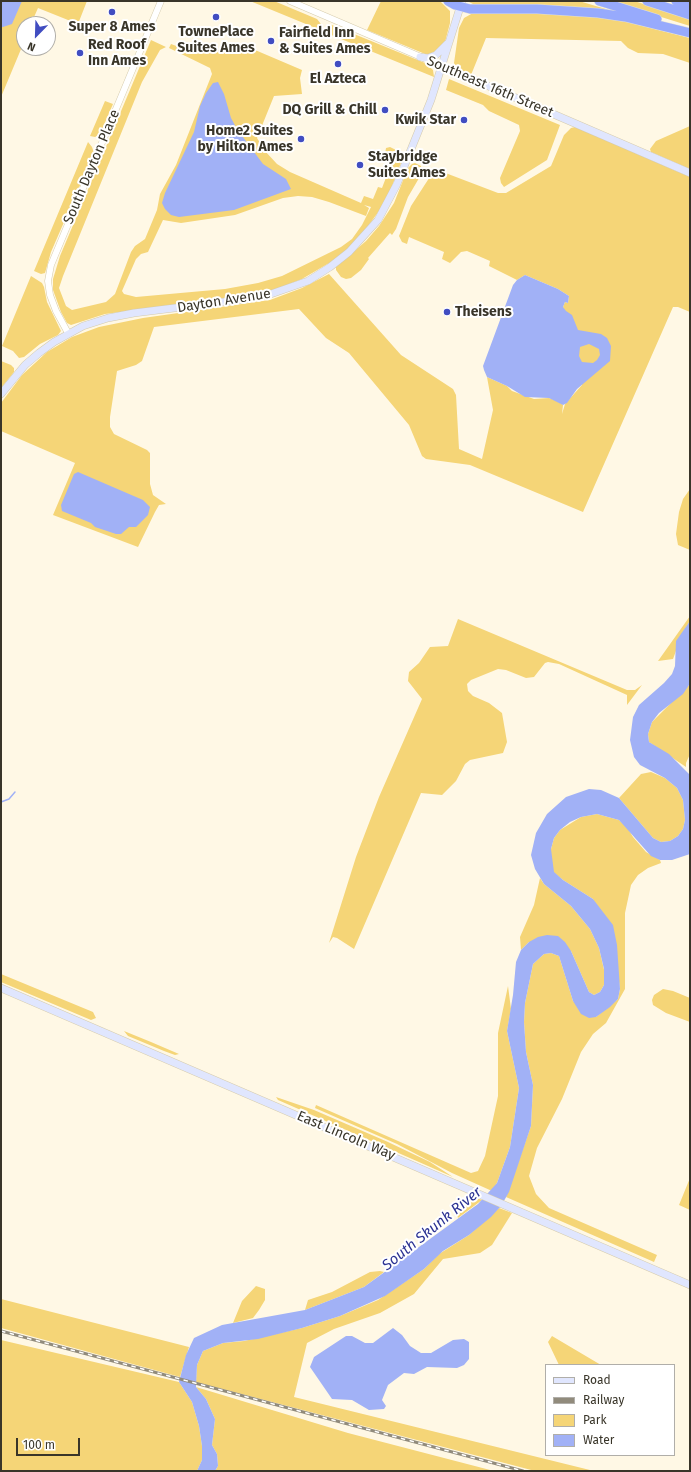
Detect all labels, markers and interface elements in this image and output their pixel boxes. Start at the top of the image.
marker: Super 8 Ames [107,7,117,17]
marker: TownePlace Suites Ames [211,12,221,22]
north arrow [16,16,56,56]
place label: Super 8 Ames [68,19,156,35]
place label: TownePlace Suites Ames [177,24,255,56]
place label: Fairfield Inn & Suites Ames [279,25,370,58]
marker: Fairfield Inn & Suites Ames [266,36,276,46]
place label: Red Roof Inn Ames [88,37,146,70]
text: N [26,39,37,54]
marker: Red Roof Inn Ames [75,48,85,58]
street label: Southeast 16th Street [424,53,556,121]
marker: El Azteca [333,59,343,69]
place label: El Azteca [310,71,366,87]
place label: DQ Grill & Chill [282,102,377,118]
marker: DQ Grill & Chill [380,105,390,115]
street label: South Dayton Place [60,107,124,227]
place label: Kwik Star [395,112,456,128]
marker: Kwik Star [459,115,469,125]
place label: Home2 Suites by Hilton Ames [197,123,293,156]
marker: Home2 Suites by Hilton Ames [296,134,306,144]
place label: Staybridge Suites Ames [368,149,446,182]
marker: Staybridge Suites Ames [355,160,365,170]
street label: Dayton Avenue [176,285,272,317]
place label: Theisens [455,304,512,320]
marker: Theisens [442,307,452,317]
street label: East Lincoln Way [294,1108,398,1164]
water label: South Skunk River [379,1183,485,1275]
legend [545,1364,675,1456]
text: Road [583,1373,611,1387]
text: Railway [583,1393,624,1407]
text: Park [583,1413,607,1427]
scale bar [18,1430,82,1456]
text: Water [583,1433,614,1447]
text: 100 m [23,1438,55,1452]

